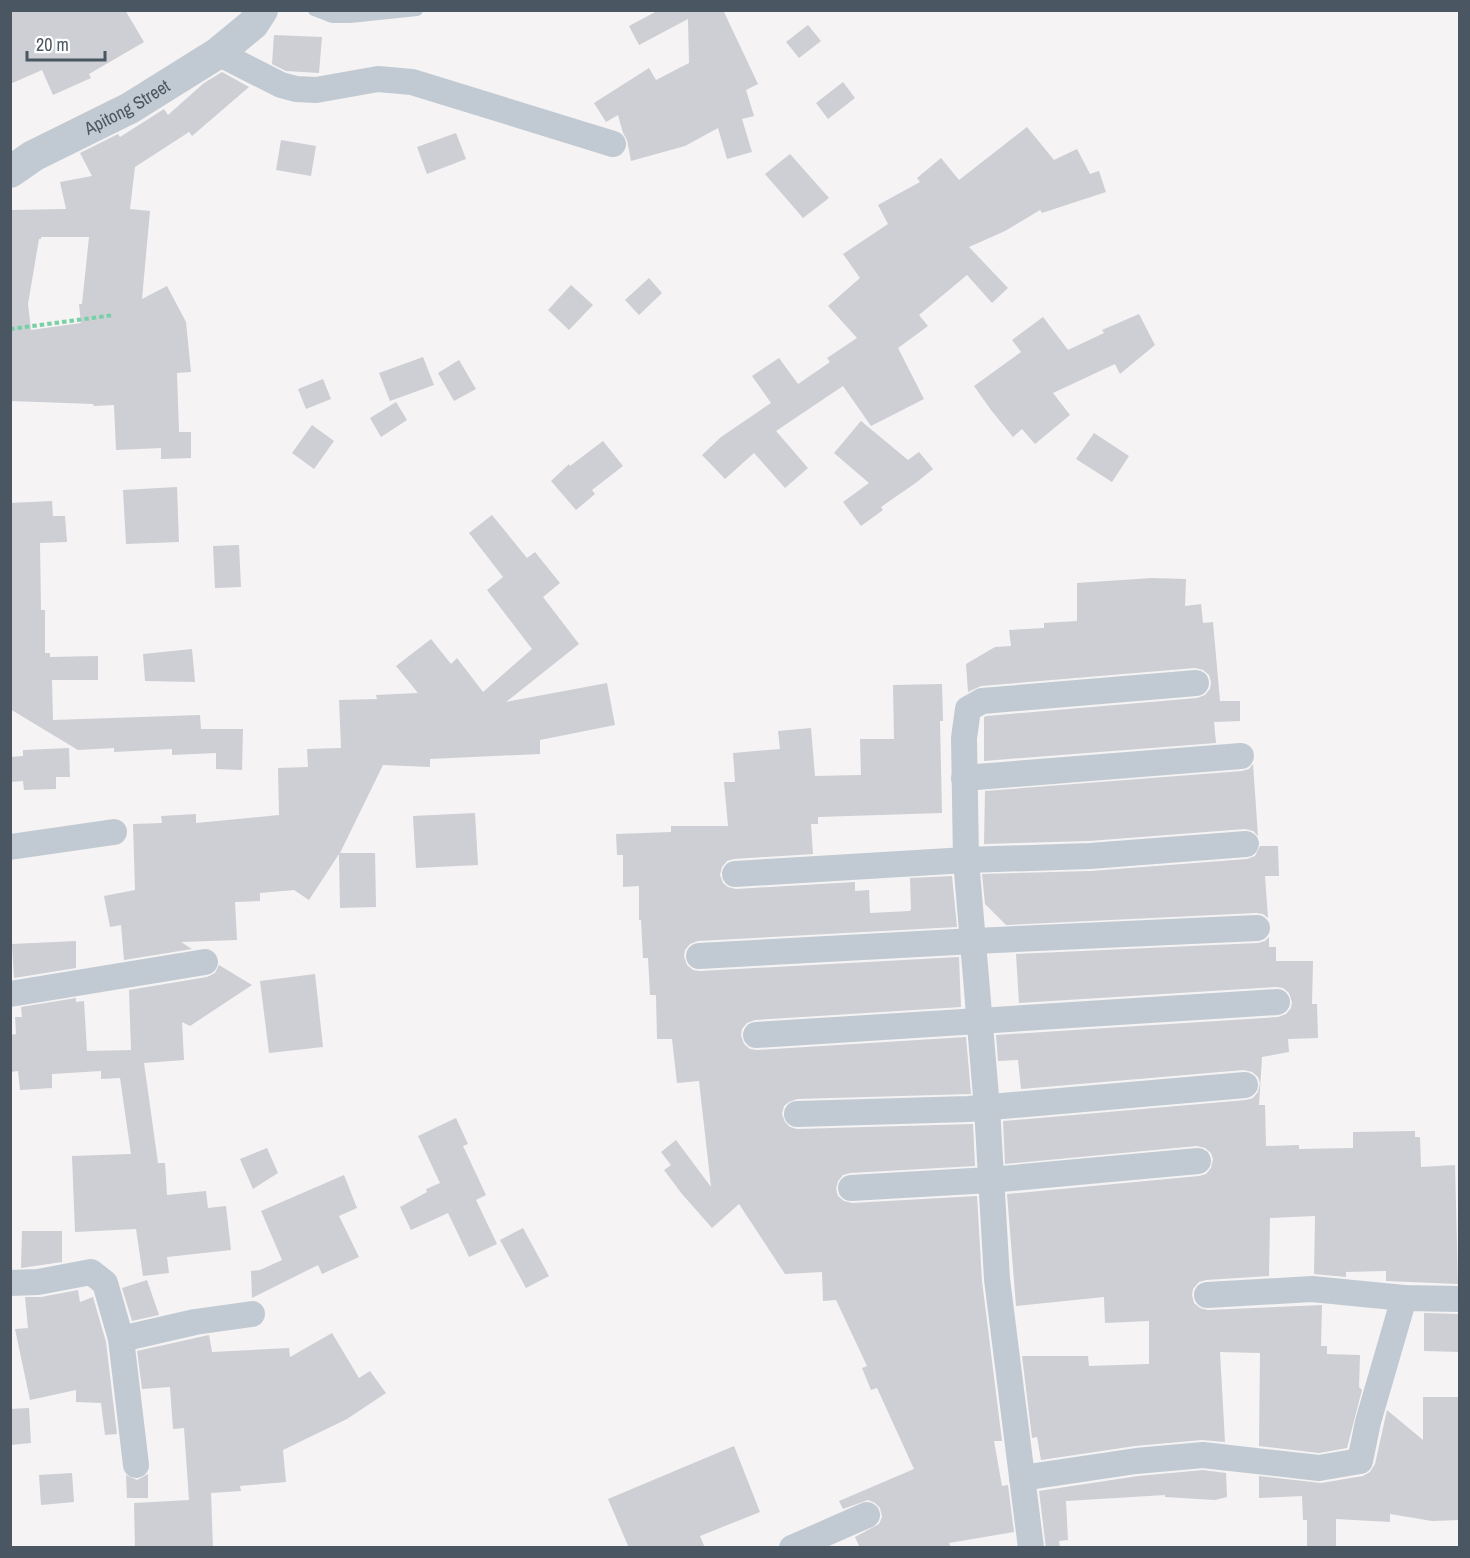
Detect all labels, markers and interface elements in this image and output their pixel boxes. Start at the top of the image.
scale bar [27,24,105,62]
text: 20 m [36,32,69,57]
street label: Apitong Street [79,73,175,141]

